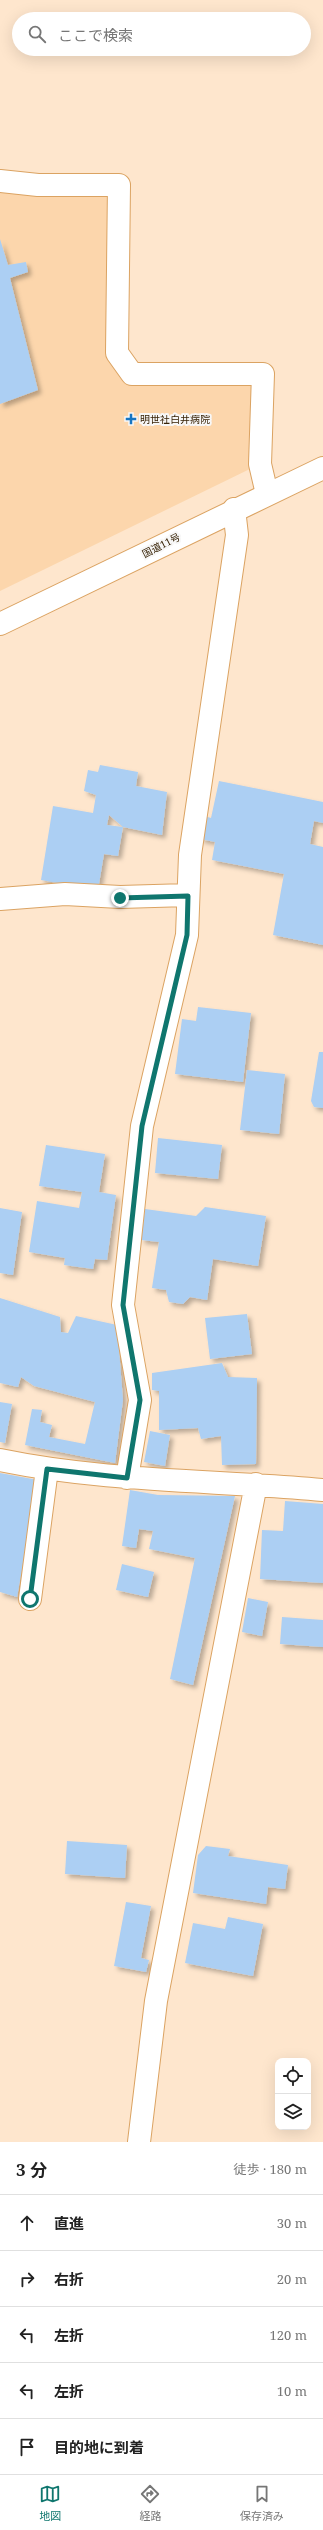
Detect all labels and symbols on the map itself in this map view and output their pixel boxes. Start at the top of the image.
place label: 明世社白井病院 [140,412,210,426]
marker: 明世社白井病院 [125,413,137,425]
street label: 国道11号 [139,529,183,561]
route end [111,889,129,907]
route start [21,1590,39,1608]

